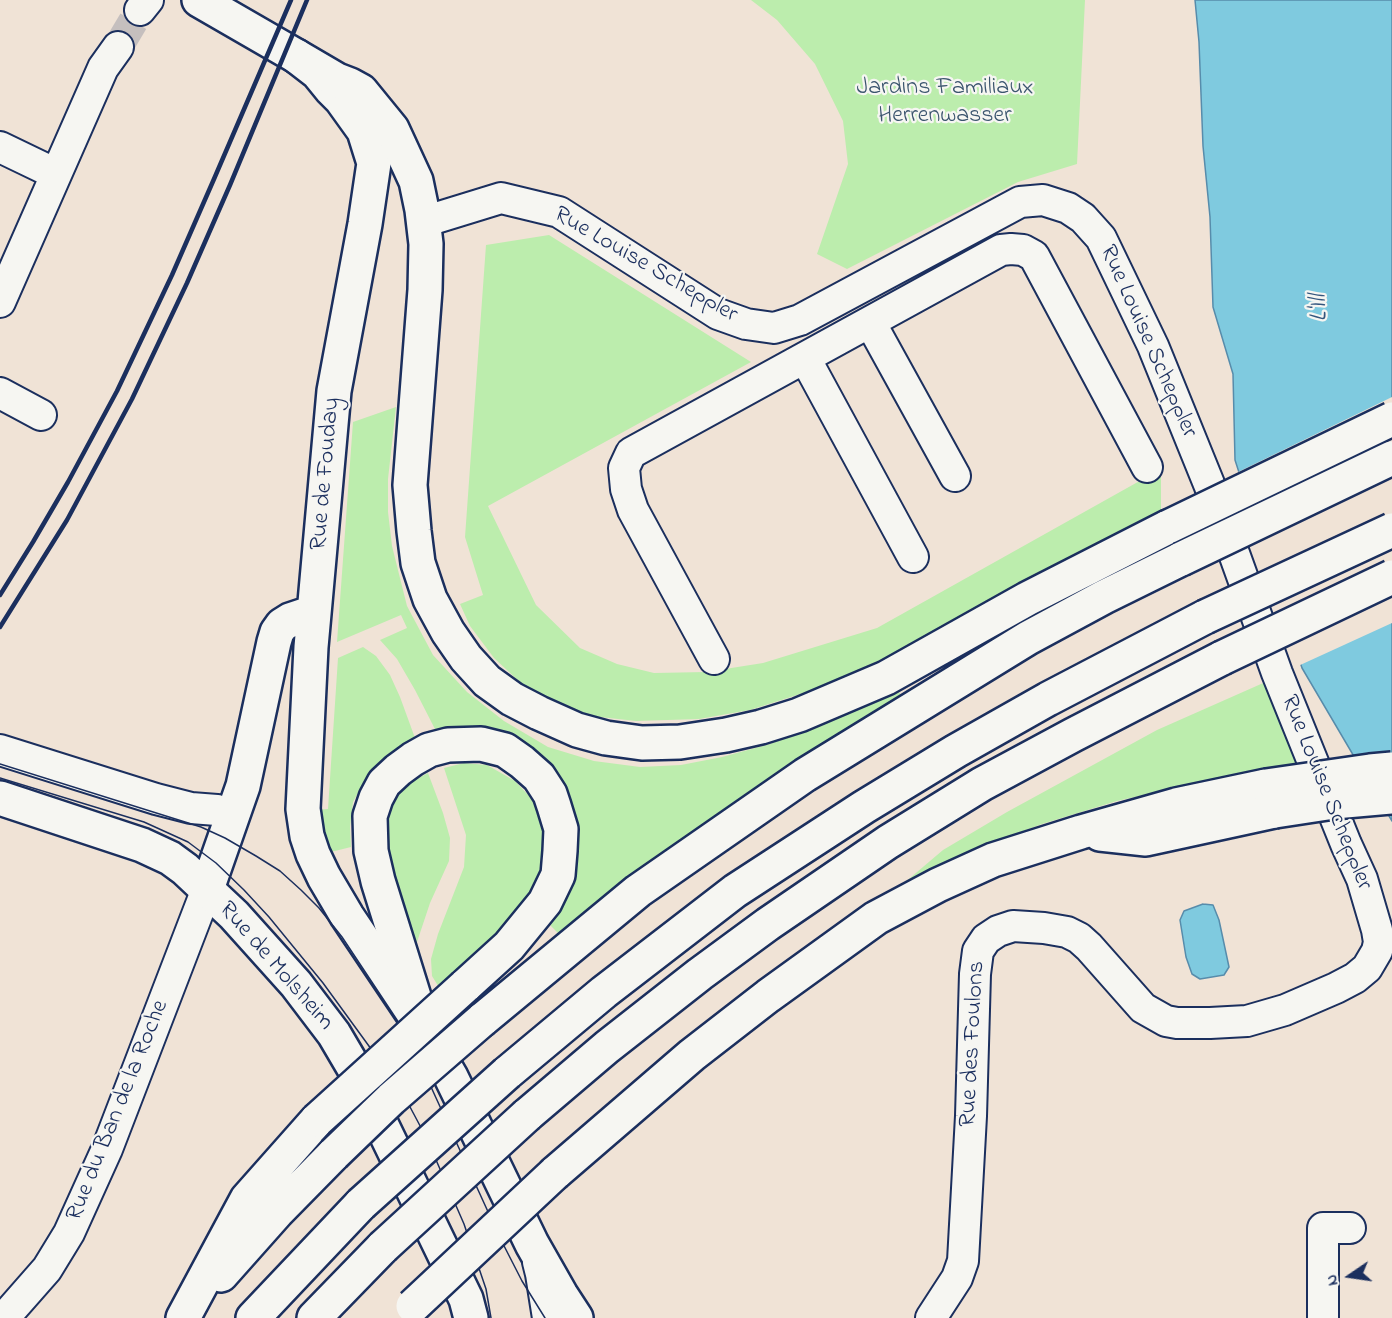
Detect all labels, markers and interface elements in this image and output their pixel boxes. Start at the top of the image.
park label: Jardins Familiaux Herrenwasser [856,75,1034,131]
street label: Rue Louise Scheppler [548,202,742,330]
street label: Rue Louise Scheppler [1092,241,1202,443]
water label: L'Ill [1305,294,1337,322]
street label: Rue de Fouday [306,396,348,552]
street label: Rue Louise Scheppler [1273,691,1377,895]
street label: Rue de Molsheim [211,897,339,1037]
street label: Rue des Foulons [955,960,993,1128]
street label: Rue du Ban de la Roche [62,996,176,1226]
north arrow [1320,1246,1380,1306]
text: N [1320,1272,1345,1288]

